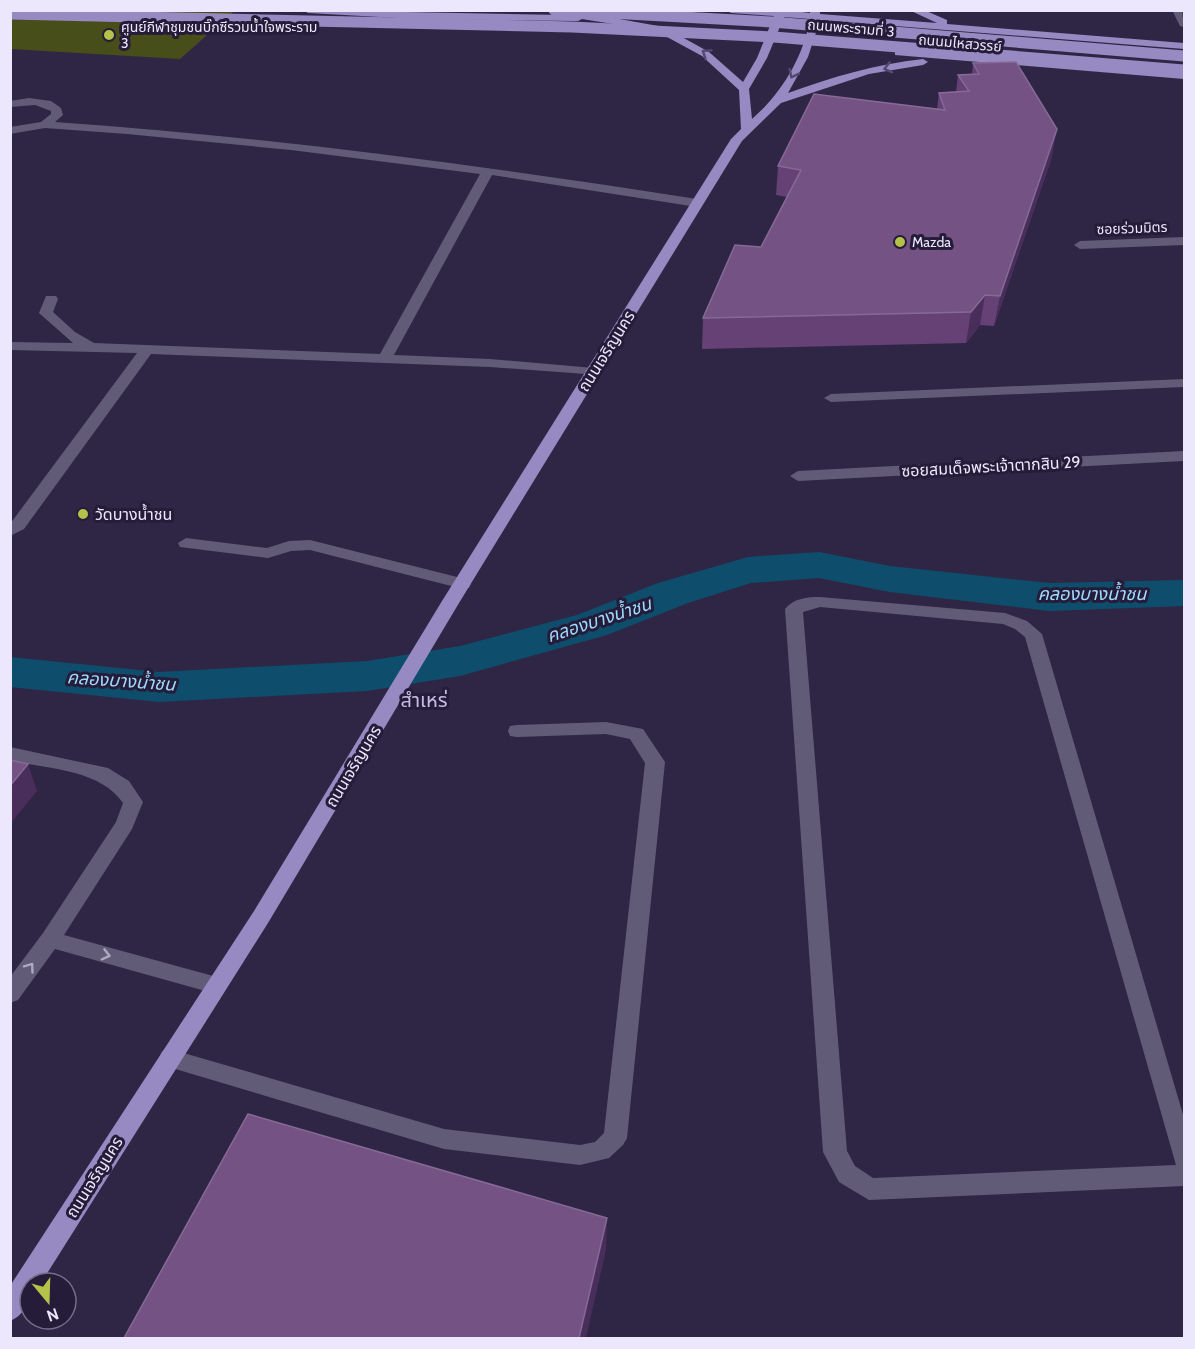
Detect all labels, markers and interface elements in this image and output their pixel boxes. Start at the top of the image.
street label: ถนนพระรามที่ 3 [807,14,895,41]
place label: ศูนย์กีฬาชุมชนบิ๊กซีรวมน้ำใจพระราม 3 [121,17,317,52]
marker: ศูนย์กีฬาชุมชนบิ๊กซีรวมน้ำใจพระราม 3 [102,28,116,42]
street label: ถนนมไหสวรรย์ [918,30,1003,56]
one-way arrow [702,49,713,60]
one-way arrow [883,60,893,73]
one-way arrow [789,67,800,78]
street label: ซอยร่วมมิตร [1096,218,1168,238]
place label: Mazda [912,233,951,251]
marker: Mazda [893,235,907,249]
street label: ถนนเจริญนคร [574,307,639,395]
street label: ซอยสมเด็จพระเจ้าตากสิน 29 [901,452,1081,481]
place label: วัดบางน้ำชน [95,503,172,524]
marker: วัดบางน้ำชน [76,507,90,521]
water label: คลองบางน้ำชน [1038,581,1147,605]
water label: คลองบางน้ำชน [543,591,655,647]
water label: คลองบางน้ำชน [66,664,177,696]
district label: สำเหร่ [401,688,447,712]
street label: ถนนเจริญนคร [322,722,385,810]
one-way arrow [101,947,111,960]
one-way arrow [23,962,34,973]
street label: ถนนเจริญนคร [62,1133,127,1221]
north arrow [18,1271,78,1331]
text: N [44,1304,61,1326]

